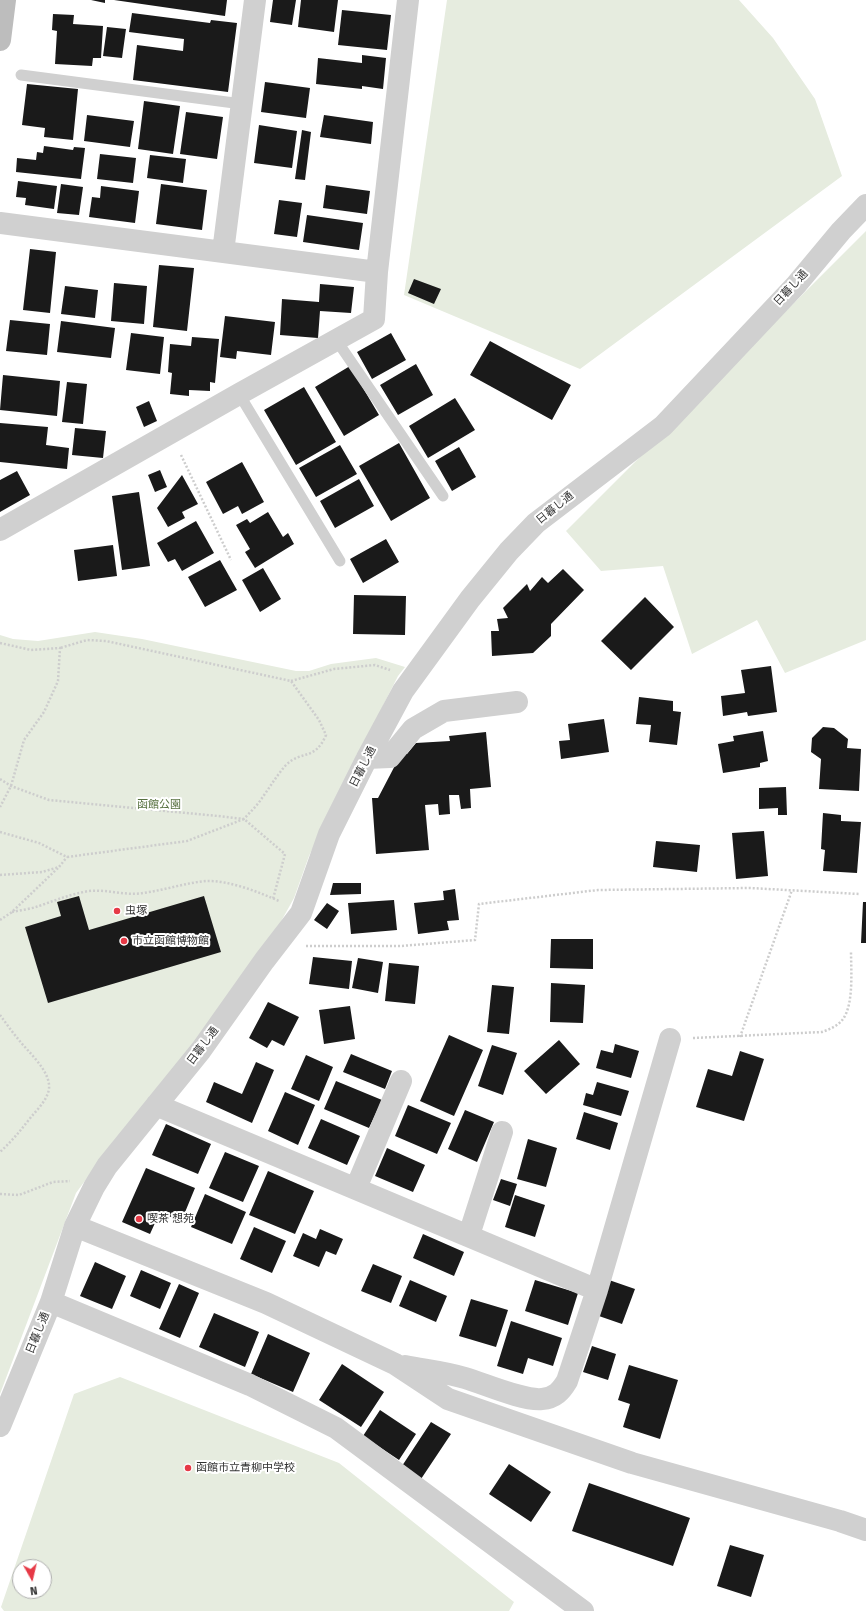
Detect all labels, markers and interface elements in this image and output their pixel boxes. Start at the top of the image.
street label: 日暮し通 [771,267,811,309]
street label: 日暮し通 [534,489,576,527]
street label: 日暮し通 [347,744,379,790]
park label: 函館公園 [137,798,181,812]
place label: 虫塚 [125,904,147,918]
marker: 虫塚 [112,906,122,916]
place label: 市立函館博物館 [132,934,209,948]
marker: 市立函館博物館 [119,936,129,946]
street label: 日暮し通 [184,1024,222,1068]
place label: 喫茶 想苑 [147,1212,194,1226]
marker: 喫茶 想苑 [134,1214,144,1224]
street label: 日暮し通 [24,1310,52,1356]
place label: 函館市立青柳中学校 [196,1461,295,1475]
marker: 函館市立青柳中学校 [183,1463,193,1473]
north arrow [12,1559,52,1599]
text: N [29,1583,38,1597]

